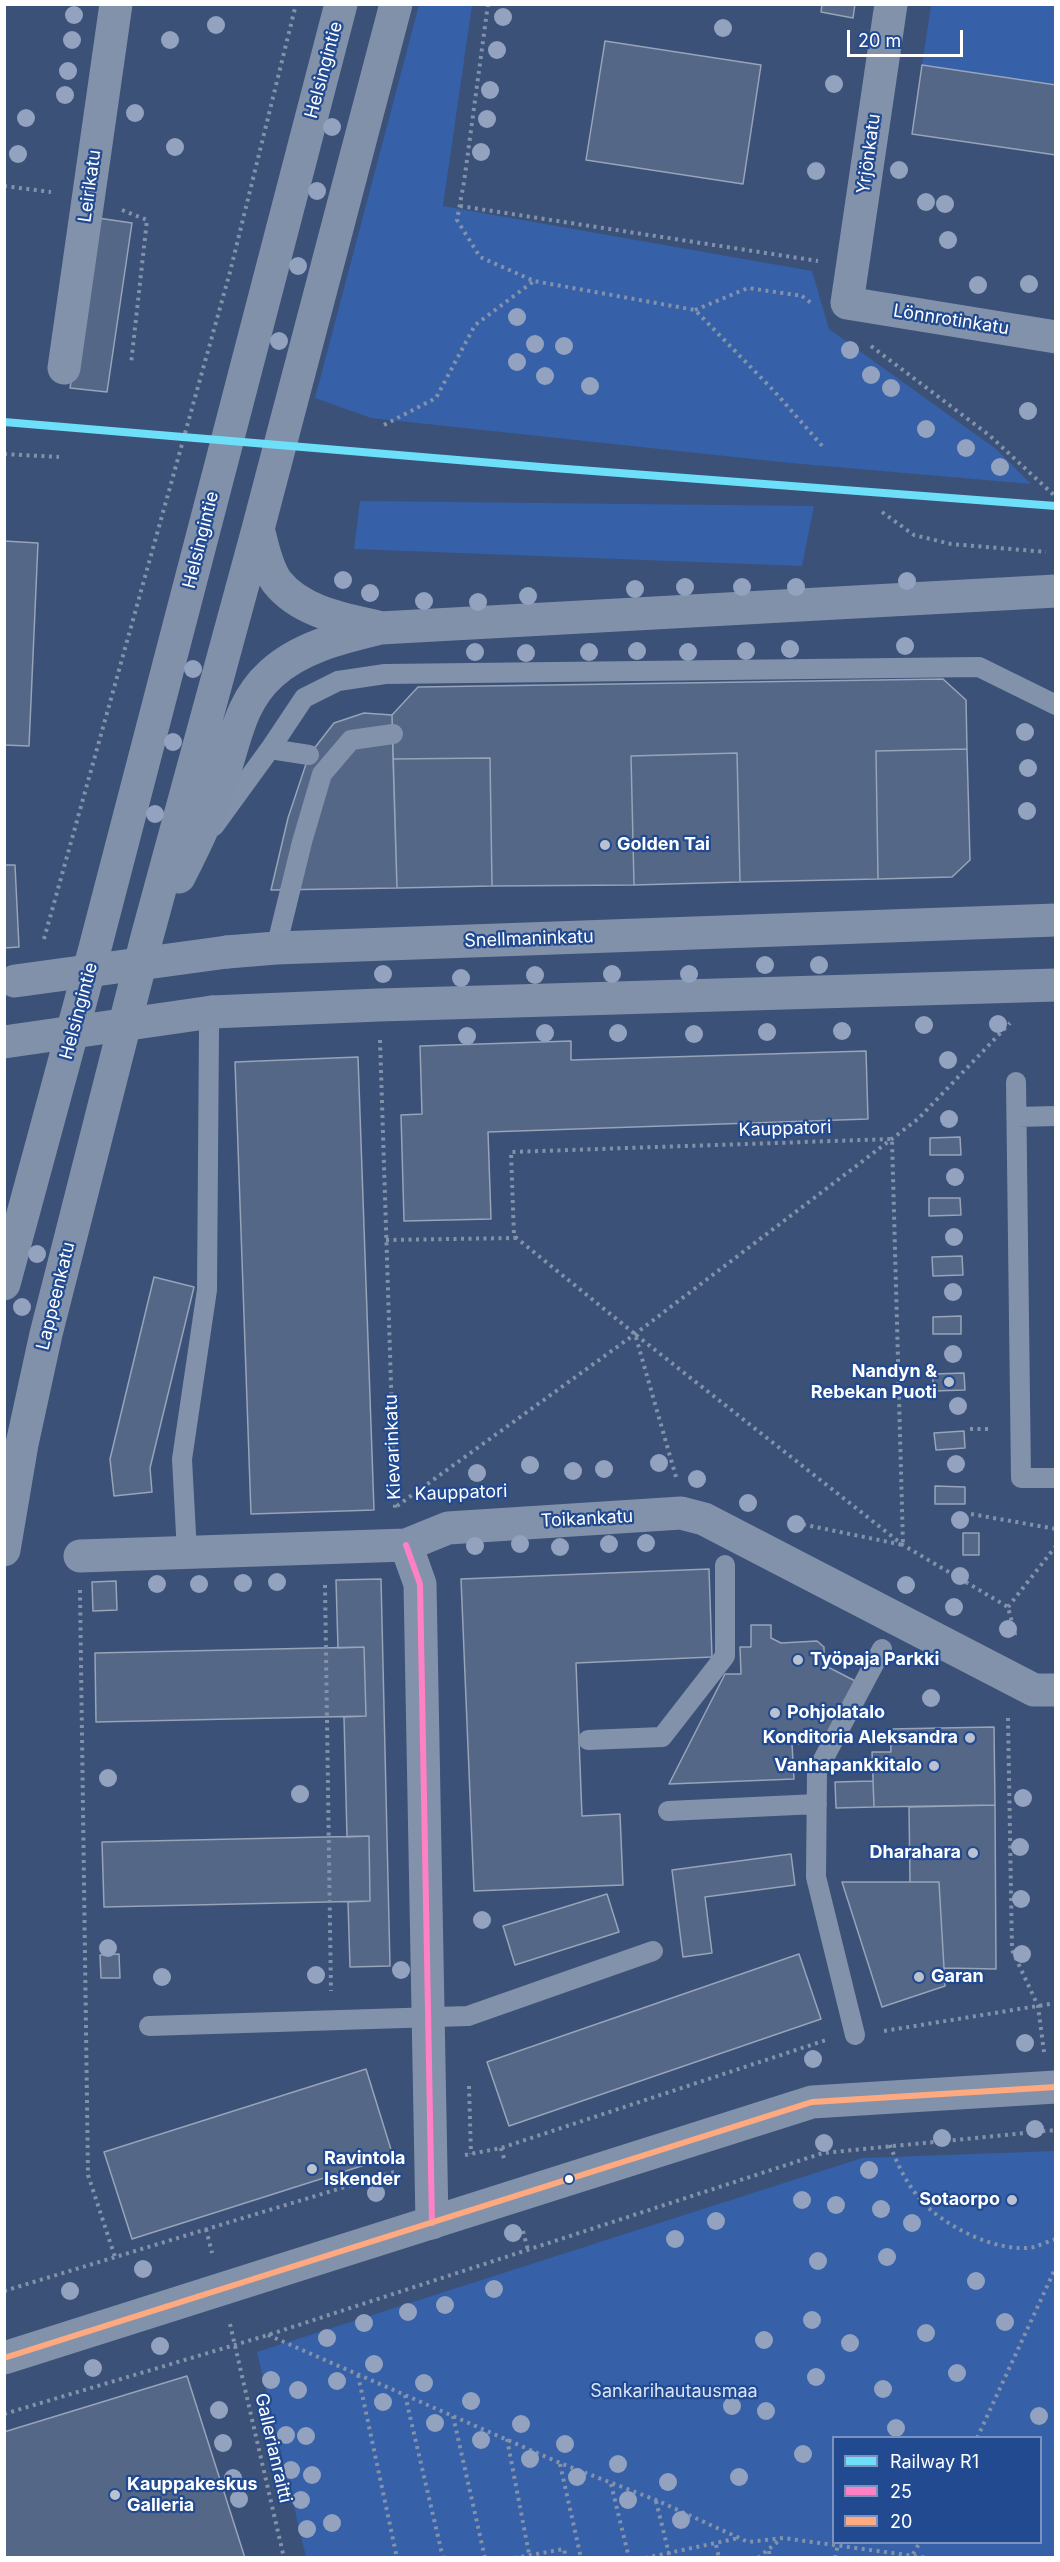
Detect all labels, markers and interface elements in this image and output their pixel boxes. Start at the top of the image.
scale bar [850,18,966,56]
street label: Helsingintie [301,19,347,121]
text: 20 m [858,30,901,51]
street label: Yrjönkatu [853,112,885,196]
street label: Leirikatu [74,148,106,224]
street label: Lönnrotinkatu [892,300,1010,340]
street label: Helsingintie [178,489,224,591]
place label: Golden Tai [617,834,710,856]
marker: Golden Tai [598,838,612,852]
street label: Snellmaninkatu [464,926,594,952]
street label: Helsingintie [56,960,102,1062]
street label: Kauppatori [738,1117,832,1141]
street label: Lappeenkatu [32,1240,80,1352]
place label: Nandyn & Rebekan Puoti [811,1361,937,1404]
marker: Nandyn & Rebekan Puoti [942,1375,956,1389]
street label: Kievarinkatu [380,1394,406,1500]
street label: Kauppatori [414,1481,508,1505]
street label: Toikankatu [540,1506,634,1532]
place label: Työpaja Parkki [810,1649,939,1671]
marker: Työpaja Parkki [791,1653,805,1667]
place label: Pohjolatalo [787,1702,885,1724]
marker: Pohjolatalo [768,1706,782,1720]
place label: Konditoria Aleksandra [763,1727,958,1749]
marker: Konditoria Aleksandra [963,1731,977,1745]
place label: Vanhapankkitalo [774,1755,922,1777]
marker: Vanhapankkitalo [927,1759,941,1773]
place label: Dharahara [870,1842,961,1864]
marker: Dharahara [966,1846,980,1860]
place label: Garan [931,1966,984,1988]
marker: Garan [912,1970,926,1984]
place label: Ravintola Iskender [324,2148,406,2190]
marker: Ravintola Iskender [305,2162,319,2176]
unlabelled marker [563,2173,575,2185]
place label: Sotaorpo [919,2189,1000,2211]
marker: Sotaorpo [1005,2193,1019,2207]
park label: Sankarihautausmaa [590,2381,758,2403]
street label: Gallerianraitti [250,2391,296,2505]
legend [832,2436,1042,2544]
text: Railway R1 [890,2451,979,2472]
place label: Kauppakeskus Galleria [127,2474,257,2516]
text: 25 [890,2481,912,2502]
marker: Kauppakeskus Galleria [108,2488,122,2502]
text: 20 [890,2511,912,2532]

